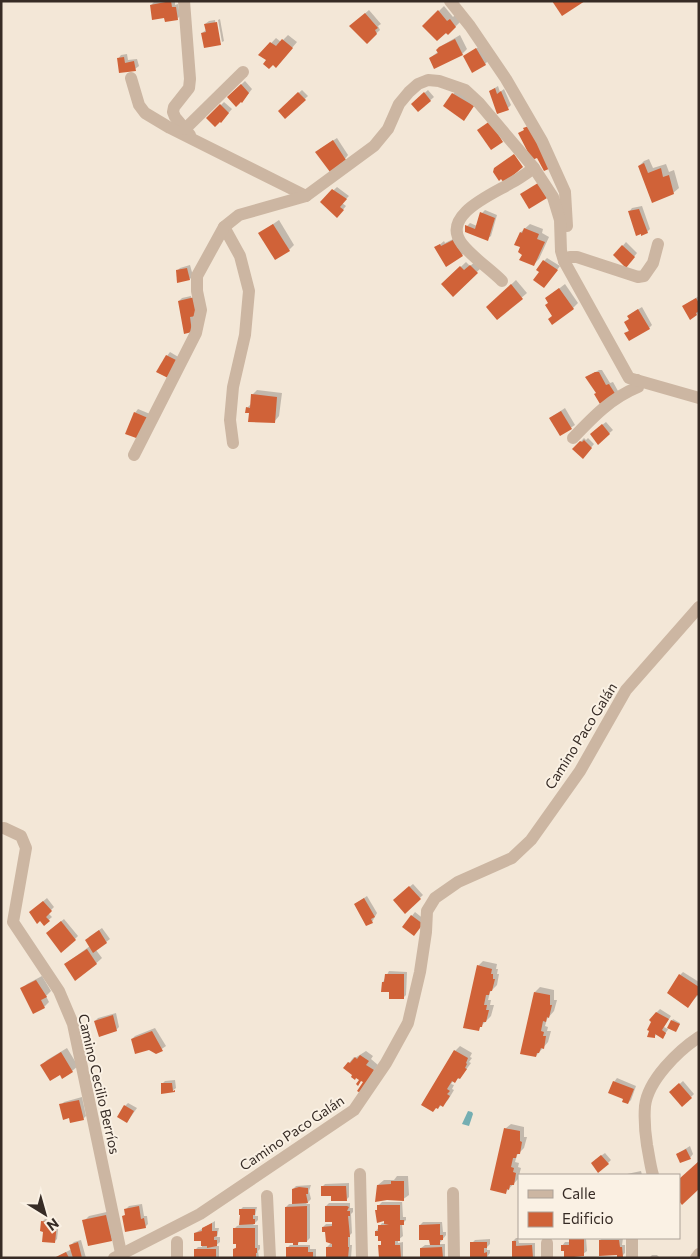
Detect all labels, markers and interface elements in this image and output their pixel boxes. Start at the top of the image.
street label: Camino Paco Galán [541,679,620,792]
street label: Camino Cecilio Berríos [75,1012,124,1156]
street label: Camino Paco Galán [236,1091,347,1174]
legend [518,1174,680,1239]
text: Calle [562,1184,596,1202]
north arrow [20,1189,70,1239]
text: Edificio [562,1209,613,1227]
text: N [44,1215,62,1235]

